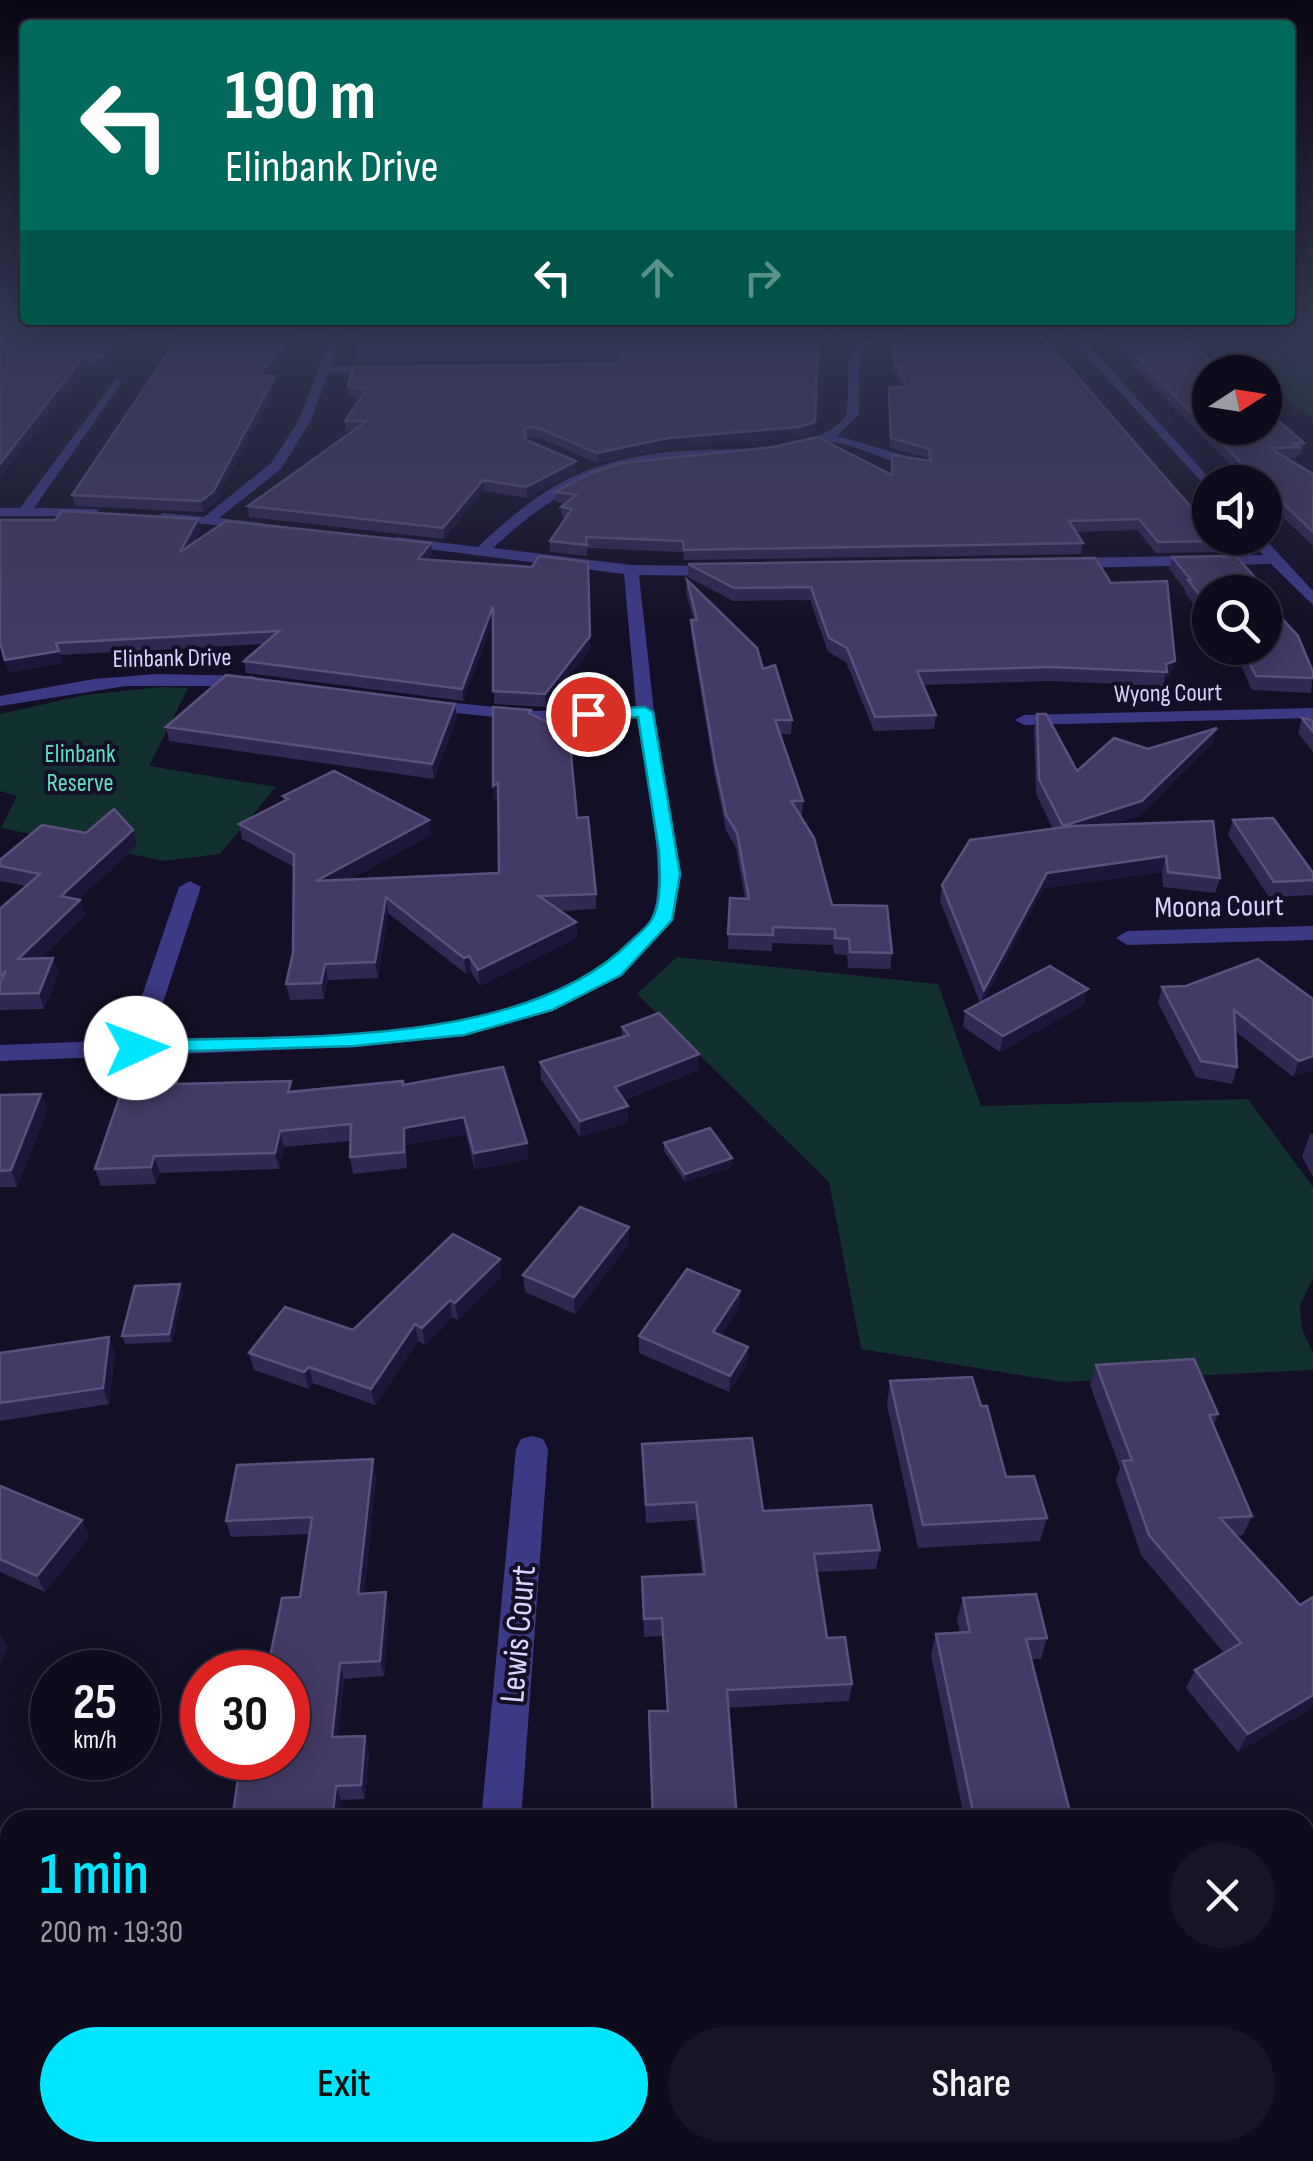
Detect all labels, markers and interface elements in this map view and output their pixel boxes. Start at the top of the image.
text: 190 m [225,55,376,139]
icon: left [60,60,190,190]
text: Elinbank Drive [225,140,439,195]
icon: left [525,250,580,305]
icon: ahead [630,250,685,305]
icon: right [735,250,790,305]
north arrow [1192,355,1282,445]
map controls [1192,355,1282,665]
button: sound [1192,465,1282,555]
button: search [1192,575,1282,665]
street label: Elinbank Drive [112,642,232,675]
pin [546,672,631,757]
street label: Wyong Court [1114,677,1222,710]
icon: arrive [561,687,616,742]
park label: Elinbank Reserve [44,739,116,799]
street label: Moona Court [1154,888,1284,926]
position arrow [84,996,188,1100]
street label: Lewis Court [491,1564,546,1705]
speed limit sign: 30 [180,1650,310,1780]
text: 25 [73,1673,117,1733]
text: km/h [73,1725,117,1756]
text: 1 min [40,1839,149,1911]
button: close [1170,1843,1275,1948]
text: 200 m · 19:30 [40,1913,183,1952]
button: Exit [40,2027,648,2142]
button: Share [668,2027,1275,2142]

